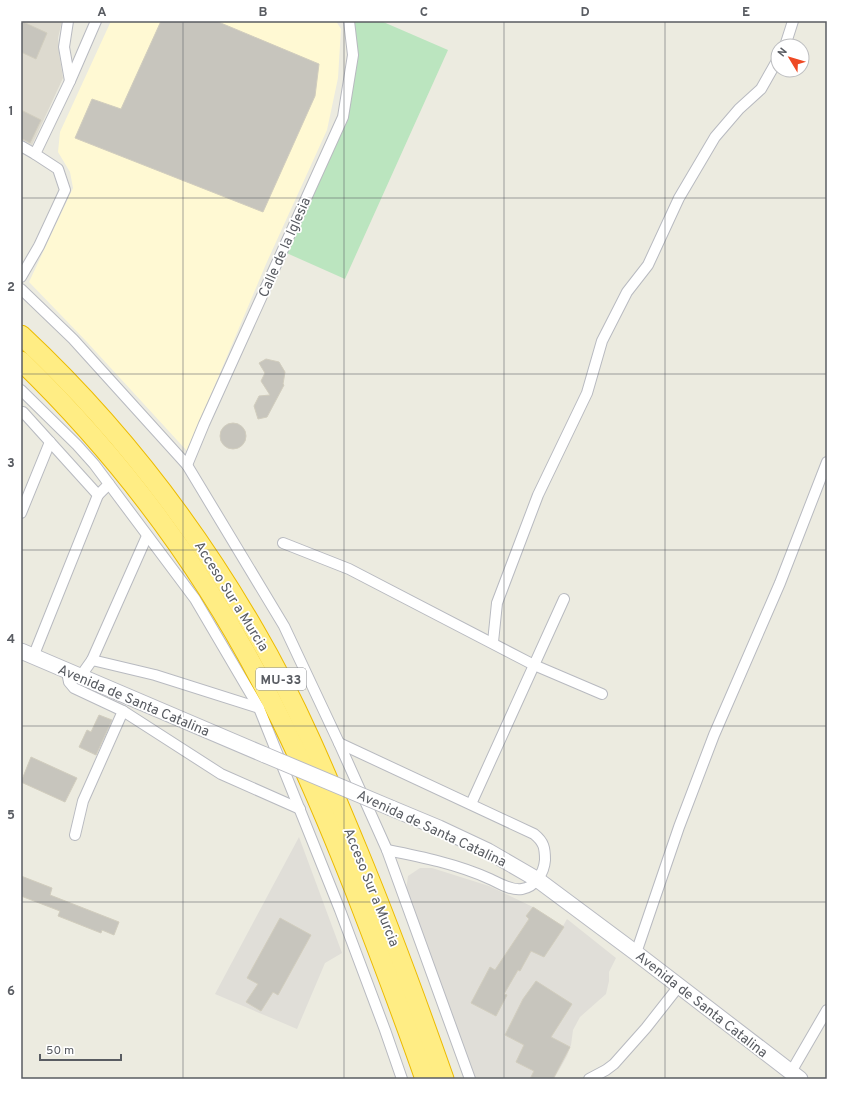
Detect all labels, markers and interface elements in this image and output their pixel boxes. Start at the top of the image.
text: A [97,5,107,21]
text: B [259,5,268,21]
text: C [420,5,428,21]
text: D [580,5,590,21]
text: E [742,5,750,21]
north arrow [770,38,810,78]
text: N [775,45,791,60]
text: 1 [8,104,14,120]
street label: Calle de la Iglesia [256,195,315,300]
text: 2 [7,280,15,296]
text: 3 [7,456,15,472]
street label: Acceso Sur a Murcia [190,539,271,655]
text: 4 [7,632,15,648]
street label: Avenida de Santa Catalina [55,662,212,741]
road number: MU-33 [256,668,306,690]
street label: Avenida de Santa Catalina [354,787,509,871]
text: 5 [7,808,15,824]
street label: Acceso Sur a Murcia [339,826,402,949]
street label: Avenida de Santa Catalina [632,948,770,1062]
text: 6 [7,984,15,1000]
scale bar [40,1036,121,1062]
text: 50 m [46,1043,74,1059]

